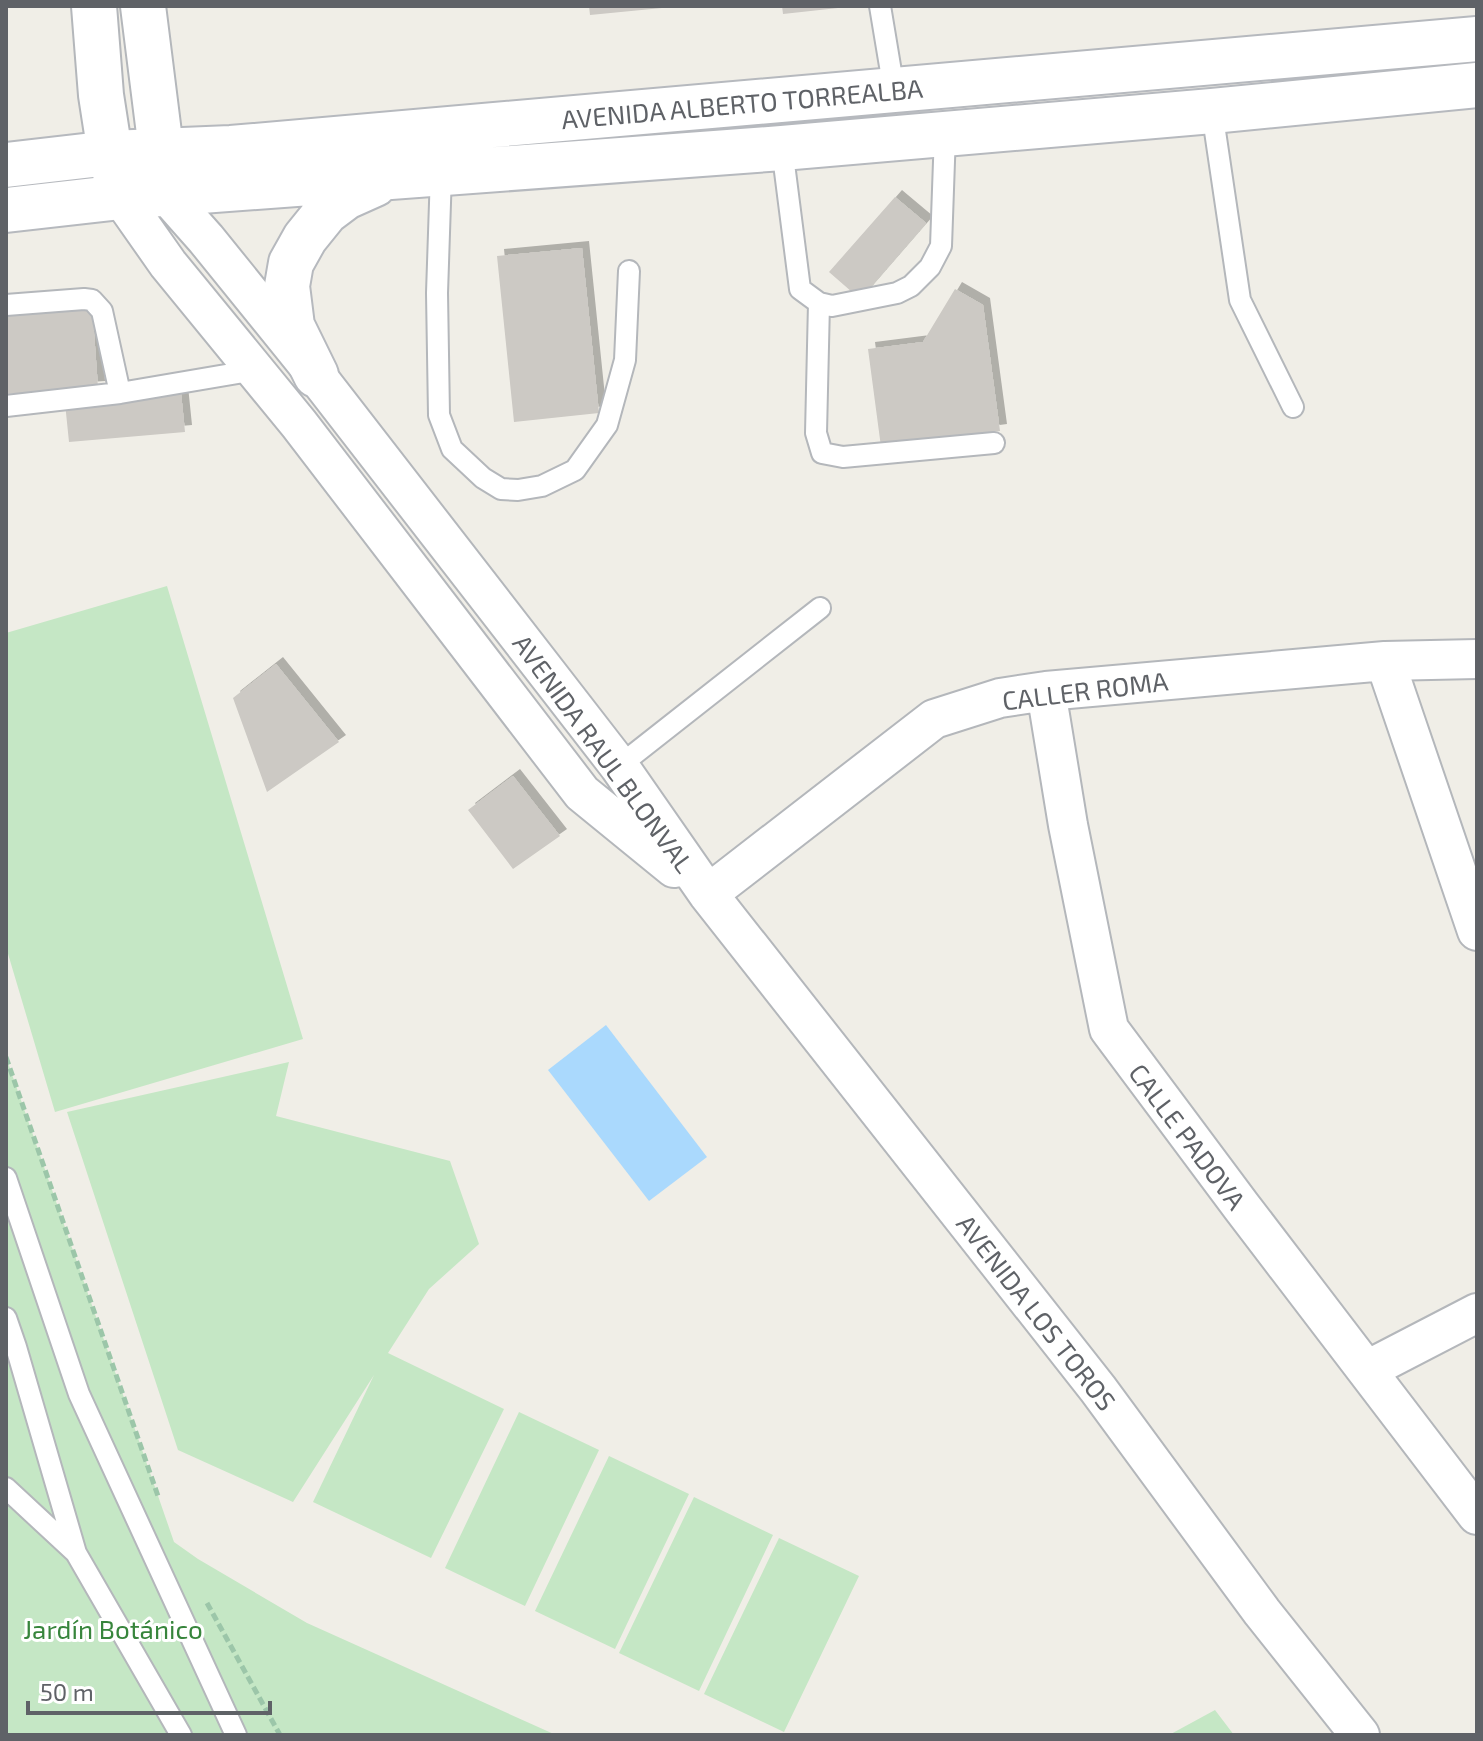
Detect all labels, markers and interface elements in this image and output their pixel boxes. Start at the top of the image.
street label: AVENIDA ALBERTO TORREALBA [560,72,924,134]
street label: AVENIDA RAUL BLONVAL [507,628,701,878]
street label: CALLER ROMA [1000,664,1170,716]
street label: CALLE PADOVA [1123,1057,1253,1215]
street label: AVENIDA LOS TOROS [951,1208,1123,1416]
park label: Jardín Botánico [23,1613,203,1644]
scale bar [28,1665,270,1715]
text: 50 m [40,1677,94,1706]

